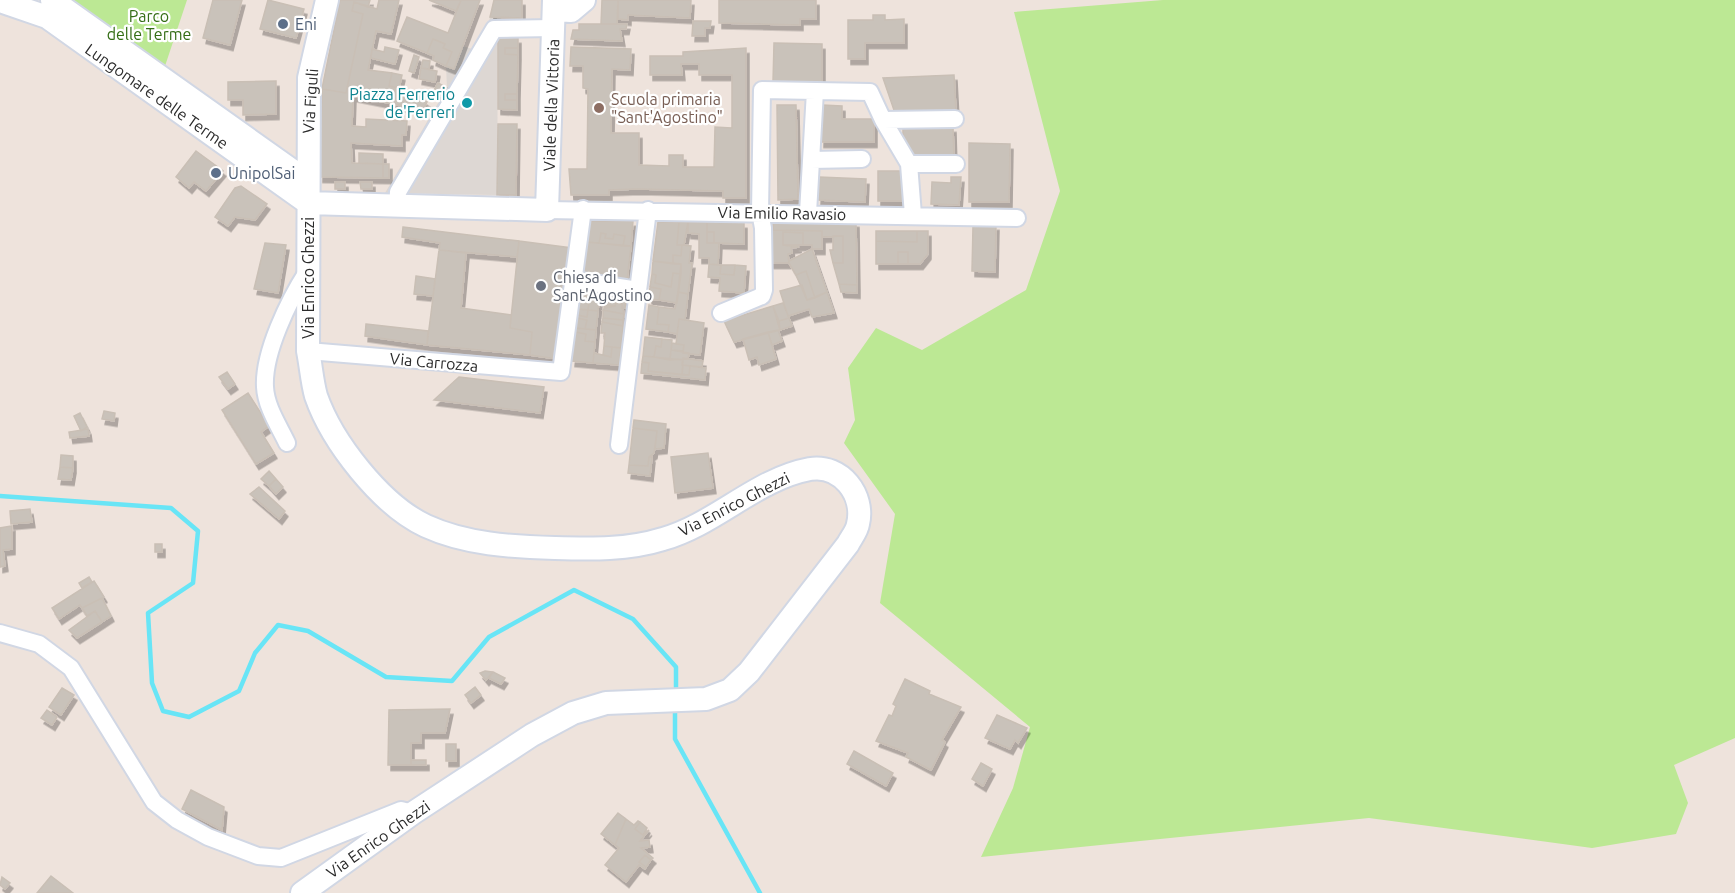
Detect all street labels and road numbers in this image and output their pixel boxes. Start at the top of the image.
street label: Viale della Vittoria [540,38,562,172]
street label: Lungomare delle Terme [82,40,232,152]
street label: Via Figuli [299,68,321,134]
street label: Via Emilio Ravasio [718,203,846,223]
street label: Via Enrico Ghezzi [299,217,317,339]
street label: Via Carrozza [389,349,479,375]
street label: Via Enrico Ghezzi [676,468,792,540]
street label: Via Enrico Ghezzi [323,797,433,881]

